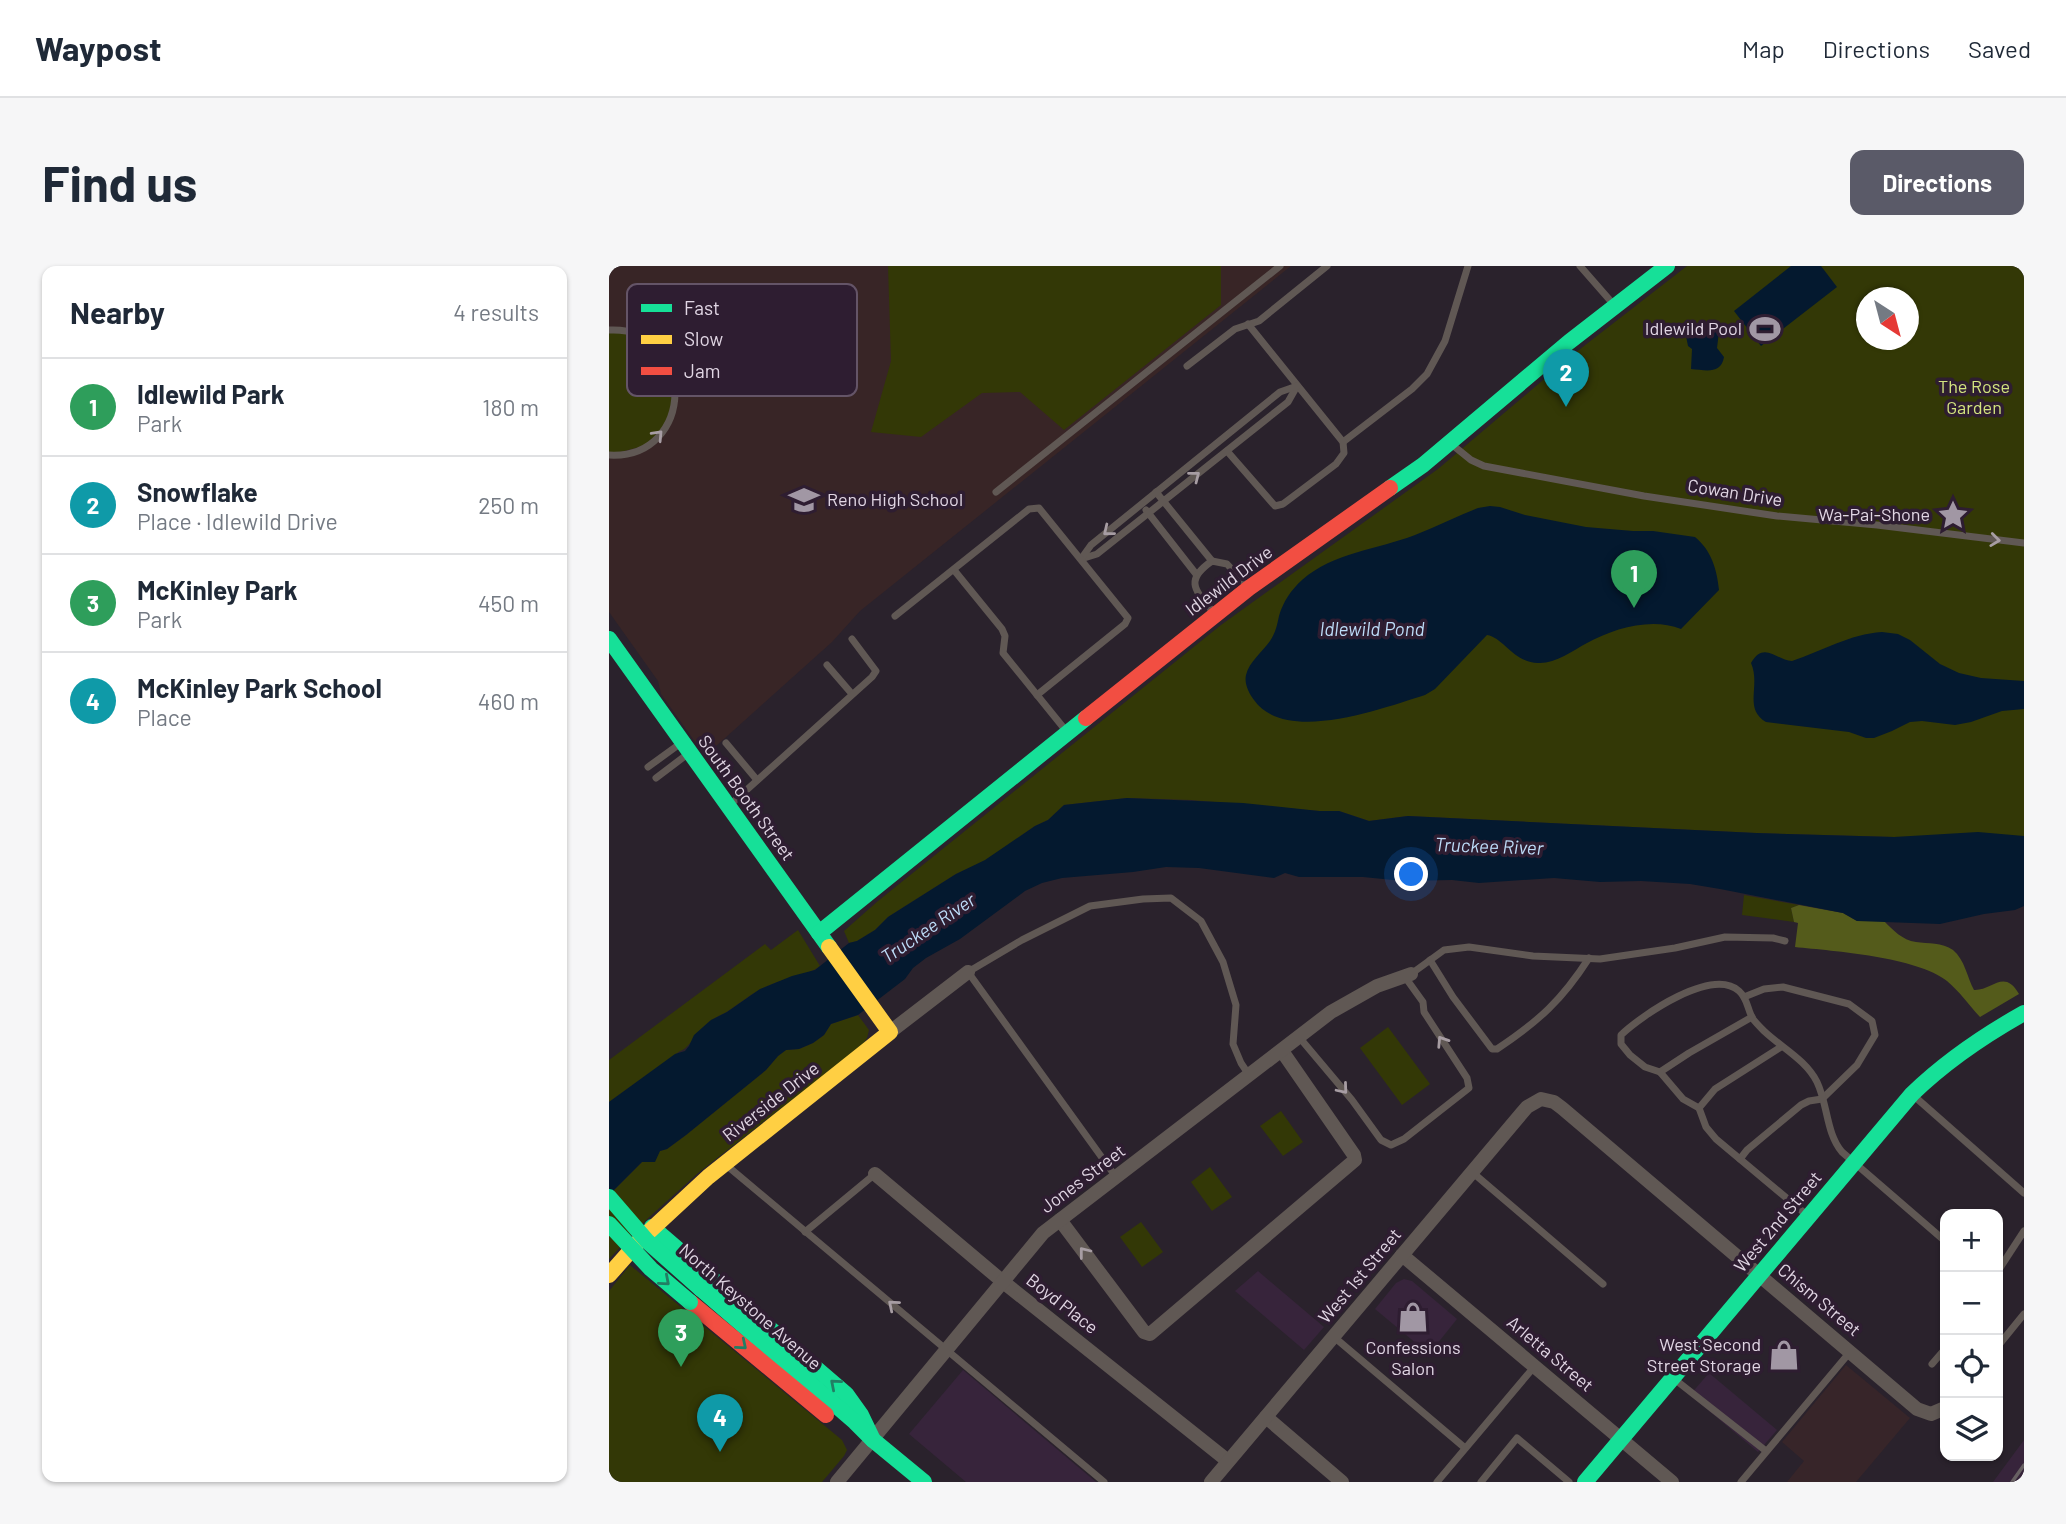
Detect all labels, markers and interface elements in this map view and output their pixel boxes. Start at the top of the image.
text: Waypost [35,28,162,68]
text: Map [1742,34,1785,63]
text: Directions [1823,34,1930,63]
text: Saved [1968,34,2031,63]
button: Directions [1850,150,2024,215]
text: Find us [42,153,197,212]
legend [627,284,857,396]
north arrow [1856,287,1919,350]
text: Nearby [70,294,165,330]
text: Fast [684,296,720,319]
text: 4 results [453,298,539,326]
sports icon: Idlewild Pool [1748,312,1782,346]
place label: Idlewild Pool [1645,317,1742,339]
text: Slow [684,327,723,350]
pin: 2 [1543,349,1589,407]
text: Jam [684,359,720,382]
park label: The Rose Garden [1938,375,2010,418]
text: Idlewild Park [137,378,285,409]
text: 1 [89,393,97,421]
text: 180 m [482,393,539,421]
text: Park [137,409,182,437]
one-way arrow [650,430,662,443]
one-way arrow [1188,472,1200,485]
street label: Cowan Drive [1686,474,1784,510]
text: Snowflake [137,476,258,507]
school or university icon: Reno High School [787,483,821,517]
place label: Reno High School [827,488,963,510]
text: 2 [87,491,99,519]
text: 250 m [478,491,539,519]
place icon: Wa-Pai-Shone [1936,498,1970,532]
place label: Wa-Pai-Shone [1818,503,1930,525]
text: Place · Idlewild Drive [137,507,338,535]
one-way arrow [1103,523,1115,536]
one-way arrow [1989,532,2001,547]
street label: Idlewild Drive [1181,540,1276,620]
pin: 1 [1611,550,1657,608]
text: McKinley Park [137,574,298,605]
text: 3 [87,589,99,617]
text: 450 m [478,589,539,617]
text: Park [137,605,182,633]
water label: Idlewild Pond [1319,617,1425,640]
text: McKinley Park School [137,672,382,703]
text: 4 [86,687,100,715]
text: 460 m [478,687,539,715]
text: Place [137,703,192,731]
street label: South Booth Street [694,730,800,864]
water label: Truckee River [1434,832,1545,859]
your location [1394,857,1428,891]
water label: Truckee River [876,887,980,968]
one-way arrow [1437,1035,1450,1048]
street label: Riverside Drive [718,1057,823,1146]
one-way arrow [1335,1081,1347,1094]
street label: Jones Street [1036,1139,1129,1217]
street label: West 2nd Street [1729,1166,1826,1276]
map controls [1940,1209,2003,1461]
button: + [1940,1209,2003,1272]
street label: West 1st Street [1313,1223,1405,1327]
street label: North Keystone Avenue [675,1239,826,1374]
one-way arrow [1080,1247,1093,1259]
street label: Chism Street [1774,1258,1866,1340]
street label: Boyd Place [1022,1268,1103,1338]
button: − [1940,1272,2003,1335]
one-way arrow [657,1273,670,1285]
shop icon: Confessions Salon [1396,1300,1430,1334]
one-way arrow [888,1301,900,1314]
pin: 3 [658,1309,704,1367]
street label: Arletta Street [1503,1311,1598,1396]
place label: West Second Street Storage [1647,1333,1761,1376]
button: locate [1940,1335,2003,1398]
place label: Confessions Salon [1365,1336,1461,1379]
one-way arrow [734,1337,747,1349]
shop icon: West Second Street Storage [1767,1338,1801,1372]
one-way arrow [830,1380,843,1392]
pin: 4 [697,1394,743,1452]
button: layers [1940,1398,2003,1461]

